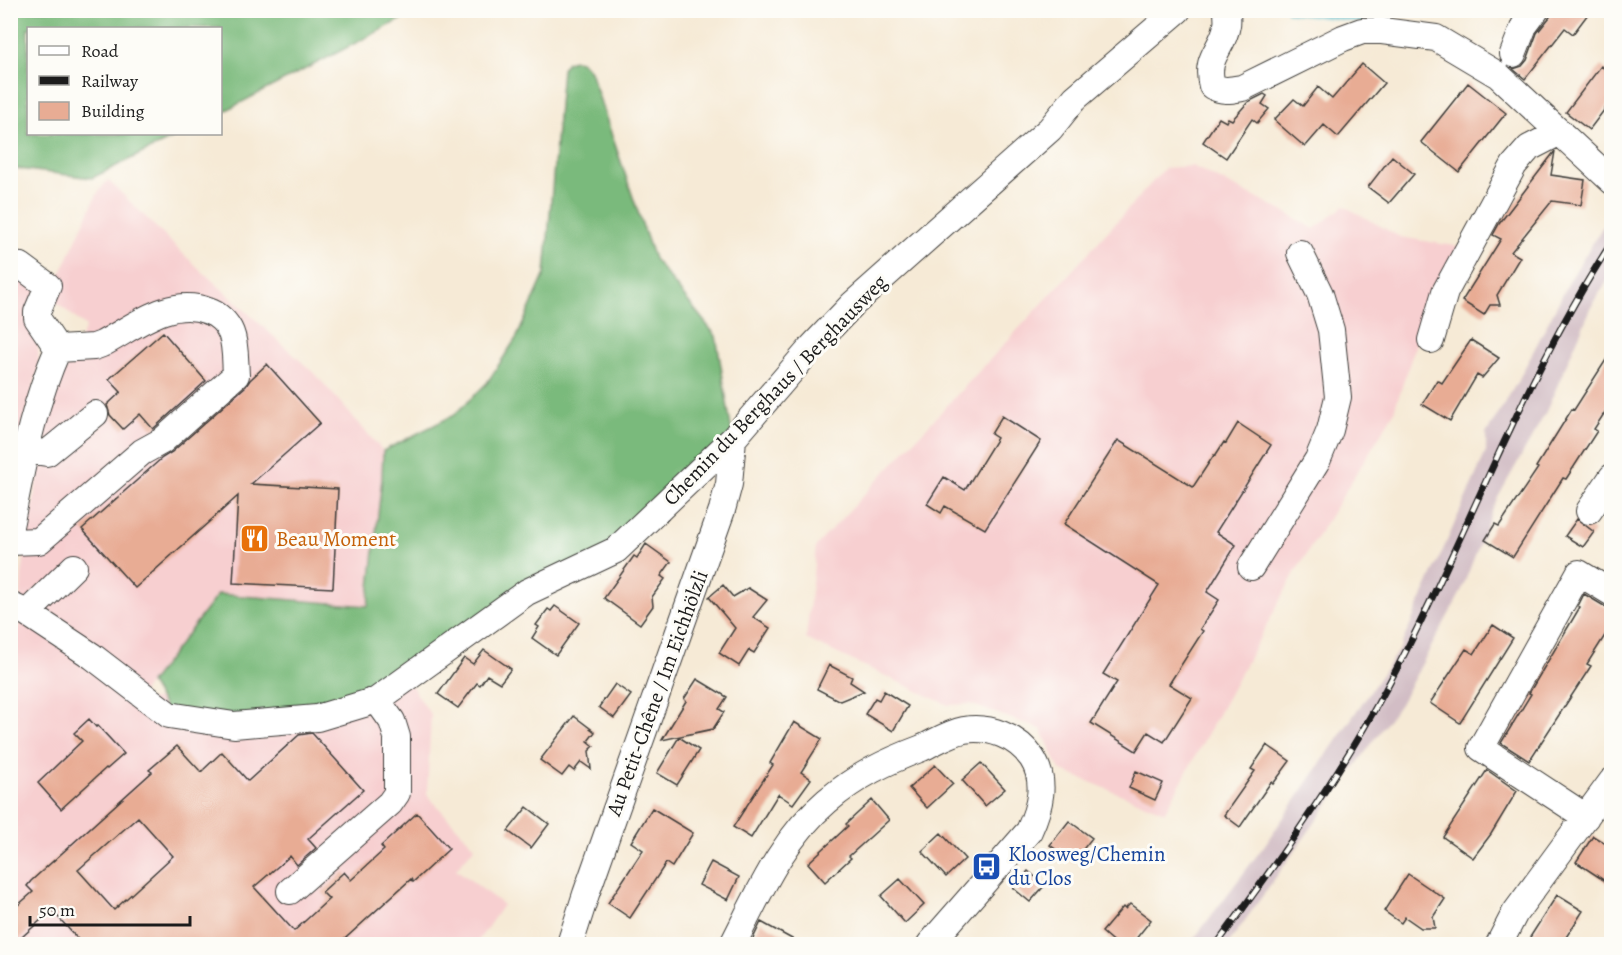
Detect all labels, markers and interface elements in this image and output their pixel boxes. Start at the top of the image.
legend [27,27,222,135]
text: Road [81,39,119,63]
text: Railway [81,69,139,93]
text: Building [81,99,145,123]
street label: Chemin du Berghaus / Berghausweg [657,268,894,512]
restaurant icon: Beau Moment [239,523,271,555]
place label: Beau Moment [276,525,396,553]
street label: Au Petit-Chêne / Im Eichhölzli [599,566,715,821]
place label: Kloosweg/Chemin du Clos [1008,840,1165,892]
bus stop icon: Kloosweg/Chemin du Clos [971,850,1003,882]
scale bar [30,889,190,927]
text: 50 m [39,898,75,922]

